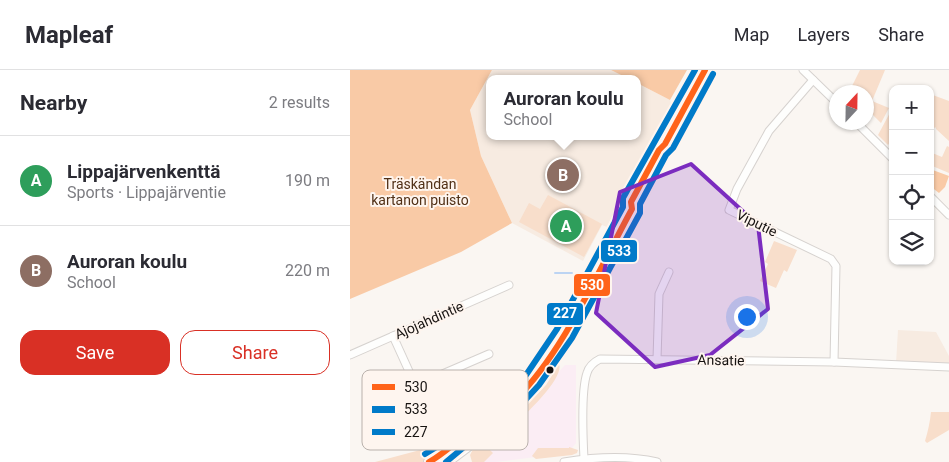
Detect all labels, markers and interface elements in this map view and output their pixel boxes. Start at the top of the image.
text: Mapleaf [25,21,113,49]
text: Map [734,24,769,45]
text: Layers [797,24,850,45]
text: Share [878,24,924,45]
popup [486,75,641,140]
north arrow [829,85,874,130]
map controls [889,85,934,265]
button: + [889,85,934,130]
text: Auroran koulu [503,87,624,110]
text: Nearby [20,91,87,115]
text: 2 results [269,93,330,112]
text: School [503,110,552,129]
button: − [889,130,934,175]
pin: B [547,156,579,194]
text: Lippajärvenkenttä [67,160,220,183]
text: A [31,171,41,190]
text: 190 m [285,171,330,190]
button: locate [889,175,934,220]
park label: Träskändan kartanon puisto [371,176,469,208]
text: Sports · Lippajärventie [67,183,226,202]
street label: Viputie [734,206,780,240]
pin: A [550,207,582,245]
button: layers [889,220,934,265]
line badge: 533 [600,239,638,263]
text: 533 [607,243,631,259]
text: Auroran koulu [67,250,187,273]
text: B [31,261,41,280]
text: 220 m [285,261,330,280]
text: School [67,273,116,292]
line badge: 530 [573,273,611,297]
text: 530 [580,277,604,293]
street label: Ajojahdintie [392,298,466,342]
line badge: 227 [546,302,584,326]
your location [734,304,760,330]
text: 227 [553,305,577,321]
button: Save [20,330,170,375]
button: Share [180,330,330,375]
street label: Ansatie [697,352,745,368]
unlabelled marker [545,365,555,375]
legend [362,370,528,450]
text: 530 [404,379,428,395]
text: 533 [404,401,428,417]
text: 227 [404,424,428,440]

